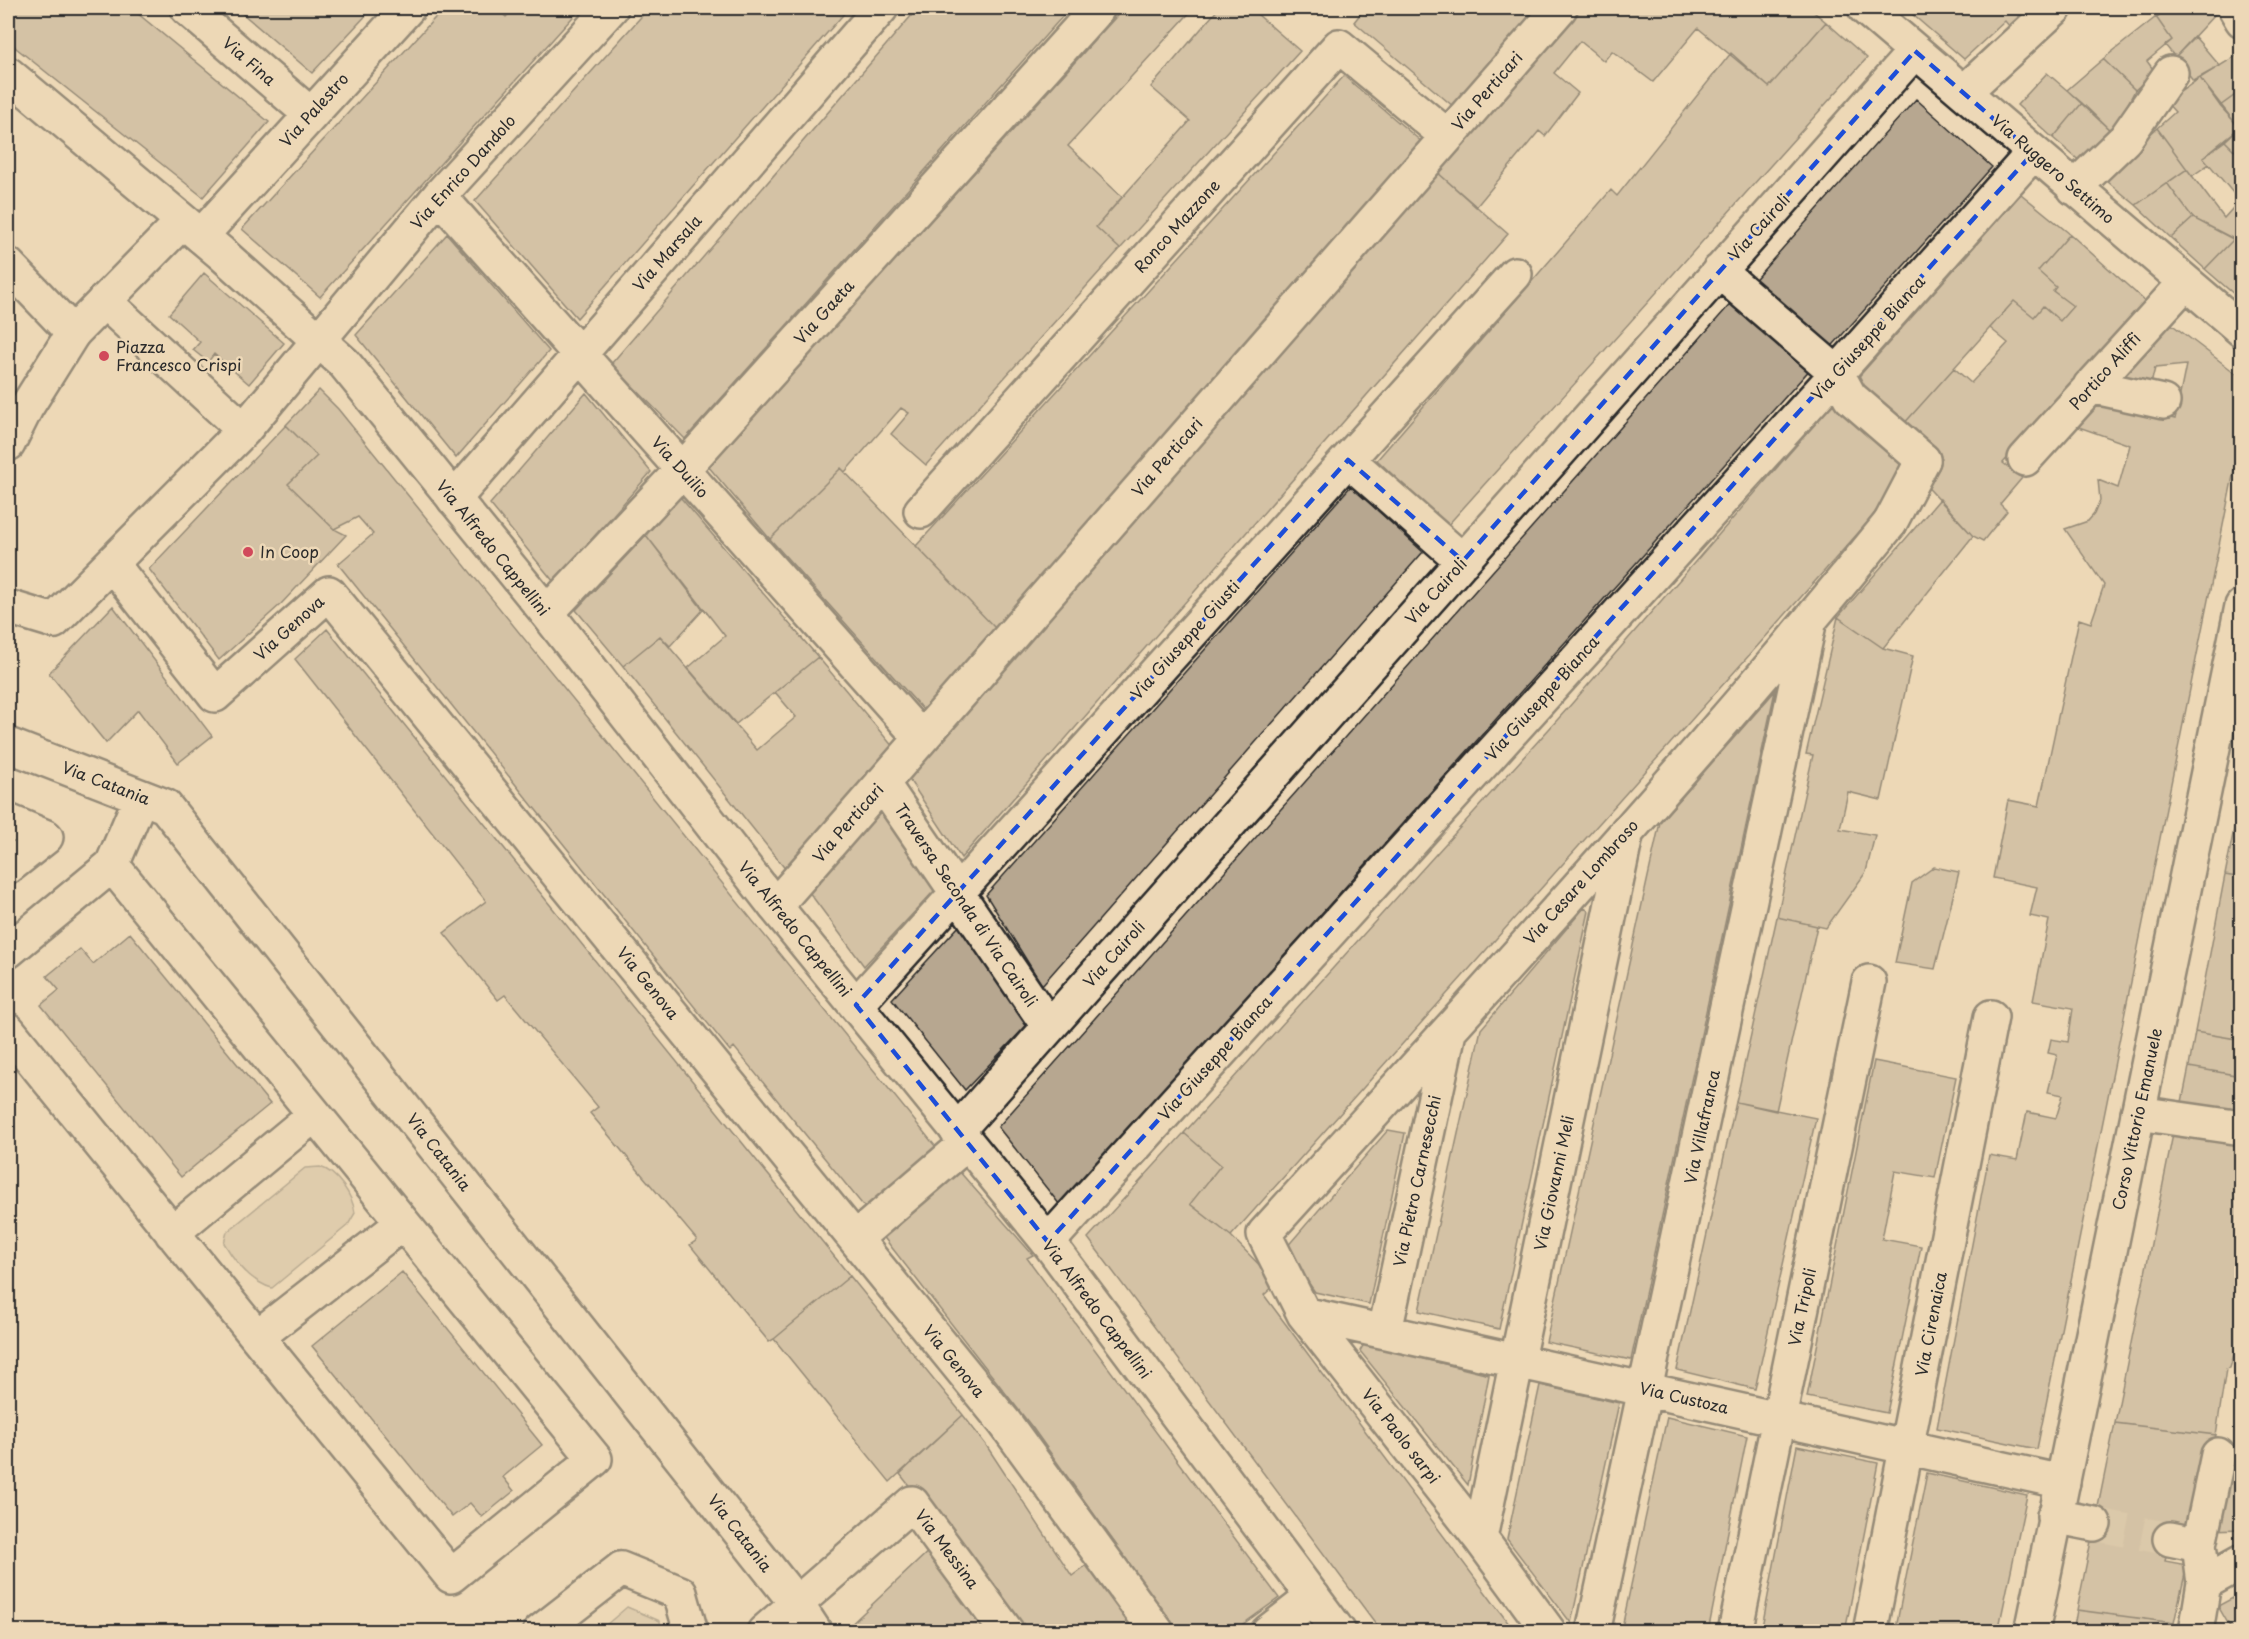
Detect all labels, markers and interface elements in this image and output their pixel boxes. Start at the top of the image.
street label: Via Fina [218,30,282,91]
street label: Via Perticari [1445,45,1527,135]
street label: Via Palestro [273,67,353,152]
street label: Via Ruggero Settimo [1987,108,2121,229]
street label: Via Enrico Dandolo [404,109,520,234]
street label: Ronco Mazzone [1128,173,1225,278]
street label: Via Cairoli [1722,188,1795,265]
street label: Via Marsala [626,209,706,296]
street label: Via Giuseppe Bianca [1805,270,1930,405]
street label: Via Gaeta [788,274,859,349]
street label: Portico Aliffi [2063,326,2146,414]
place label: Piazza Francesco Crispi [116,334,242,376]
marker: Piazza Francesco Crispi [97,349,111,363]
street label: Via Perticari [1125,411,1207,501]
street label: Via Duilio [646,430,715,503]
street label: Via Alfredo Cappellini [431,474,556,621]
place label: In Coop [260,539,319,563]
marker: In Coop [241,545,255,559]
street label: Via Cairoli [1399,552,1472,629]
street label: Via Giuseppe Giusti [1124,574,1244,704]
street label: Via Genova [248,589,329,665]
street label: Via Giuseppe Bianca [1479,630,1604,765]
street label: Via Catania [59,754,155,810]
street label: Via Perticari [806,777,888,867]
street label: Traversa Seconda di Via Cairoli [890,798,1044,1011]
street label: Via Cesare Lombroso [1517,813,1643,949]
street label: Via Alfredo Cappellini [733,855,858,1002]
street label: Via Cairoli [1077,915,1150,992]
street label: Via Genova [612,941,686,1024]
street label: Via Giuseppe Bianca [1152,990,1277,1125]
street label: Corso Vittorio Emanuele [2105,1025,2167,1212]
street label: Via Villafranca [1677,1067,1725,1186]
street label: Via Pietro Carnesecchi [1386,1093,1446,1269]
street label: Via Catania [402,1107,478,1196]
street label: Via Giovanni Meli [1527,1113,1579,1253]
street label: Via Alfredo Cappellini [1037,1234,1158,1383]
street label: Via Tripoli [1781,1266,1821,1348]
street label: Via Cirenaica [1908,1269,1952,1378]
street label: Via Genova [918,1319,992,1402]
street label: Via Custoza [1637,1375,1731,1419]
street label: Via Paolo sarpi [1357,1383,1447,1488]
street label: Via Catania [703,1488,779,1577]
street label: Via Messina [910,1504,986,1593]

